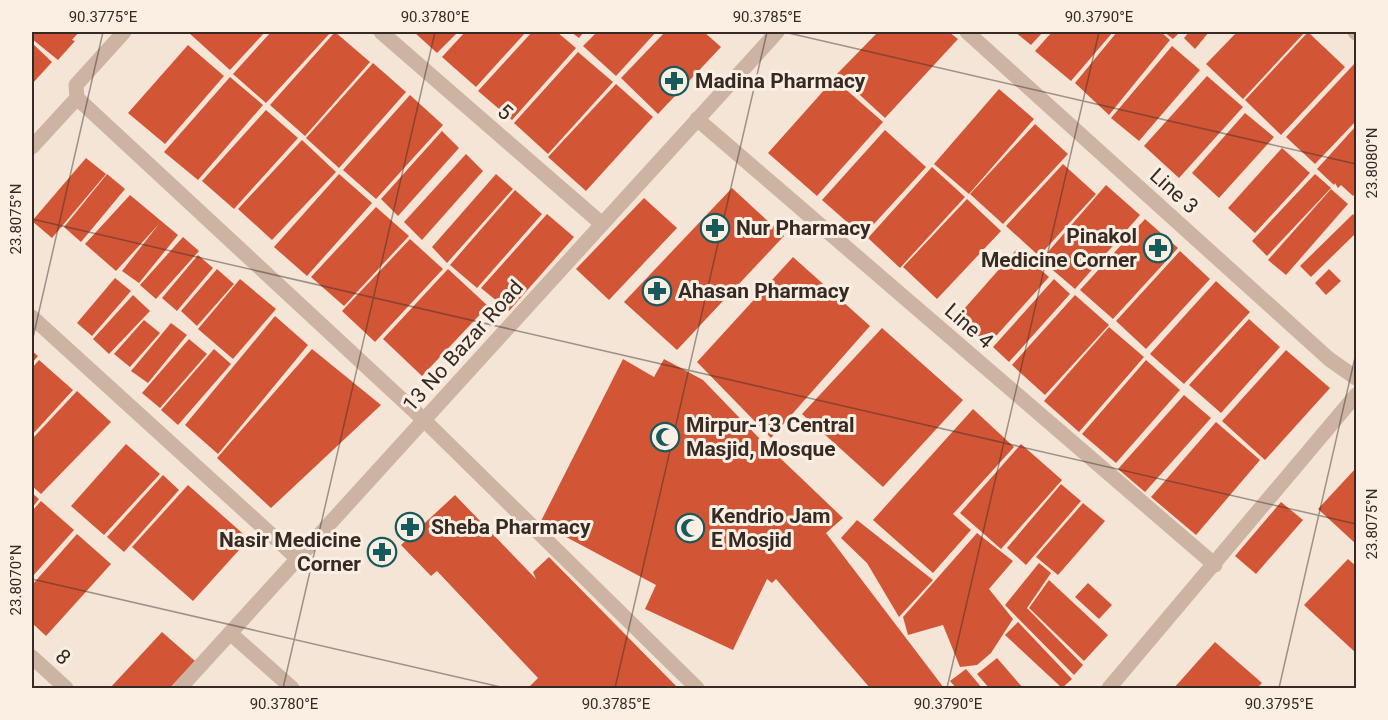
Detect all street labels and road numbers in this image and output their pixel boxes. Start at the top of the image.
street label: 5 [493,99,517,125]
street label: Line 3 [1145,163,1203,219]
street label: 13 No Bazar Road [398,276,528,416]
street label: Line 4 [940,299,998,354]
street label: 8 [51,644,75,670]

